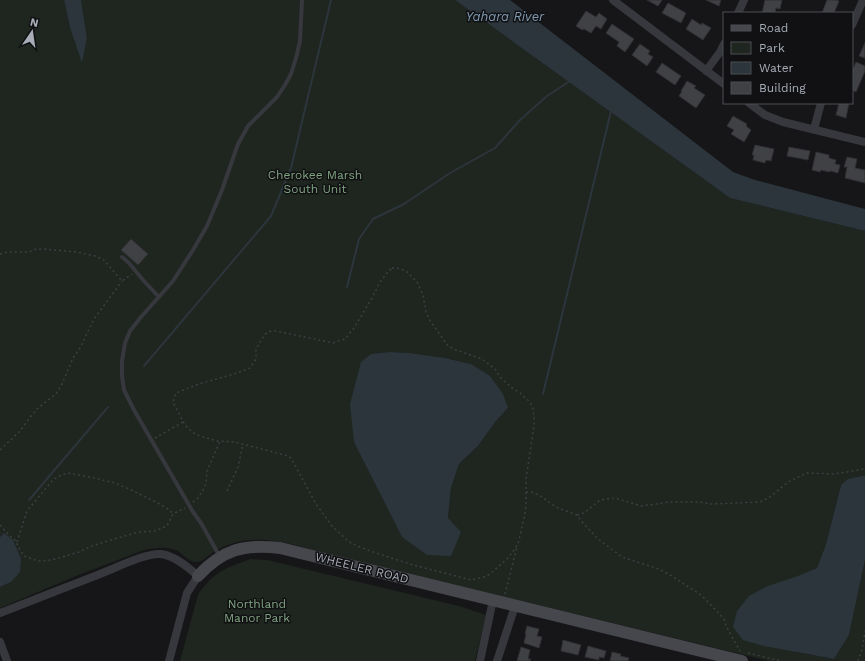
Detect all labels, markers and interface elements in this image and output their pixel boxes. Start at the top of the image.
water label: Yahara River [466,9,545,24]
north arrow [12,12,52,52]
legend [723,12,853,104]
text: N [29,15,40,30]
text: Road [759,21,788,35]
text: Park [759,41,785,55]
text: Water [759,61,794,75]
text: Building [759,81,806,95]
park label: Cherokee Marsh South Unit [268,168,362,196]
street label: WHEELER ROAD [314,550,410,586]
park label: Northland Manor Park [224,597,290,625]

